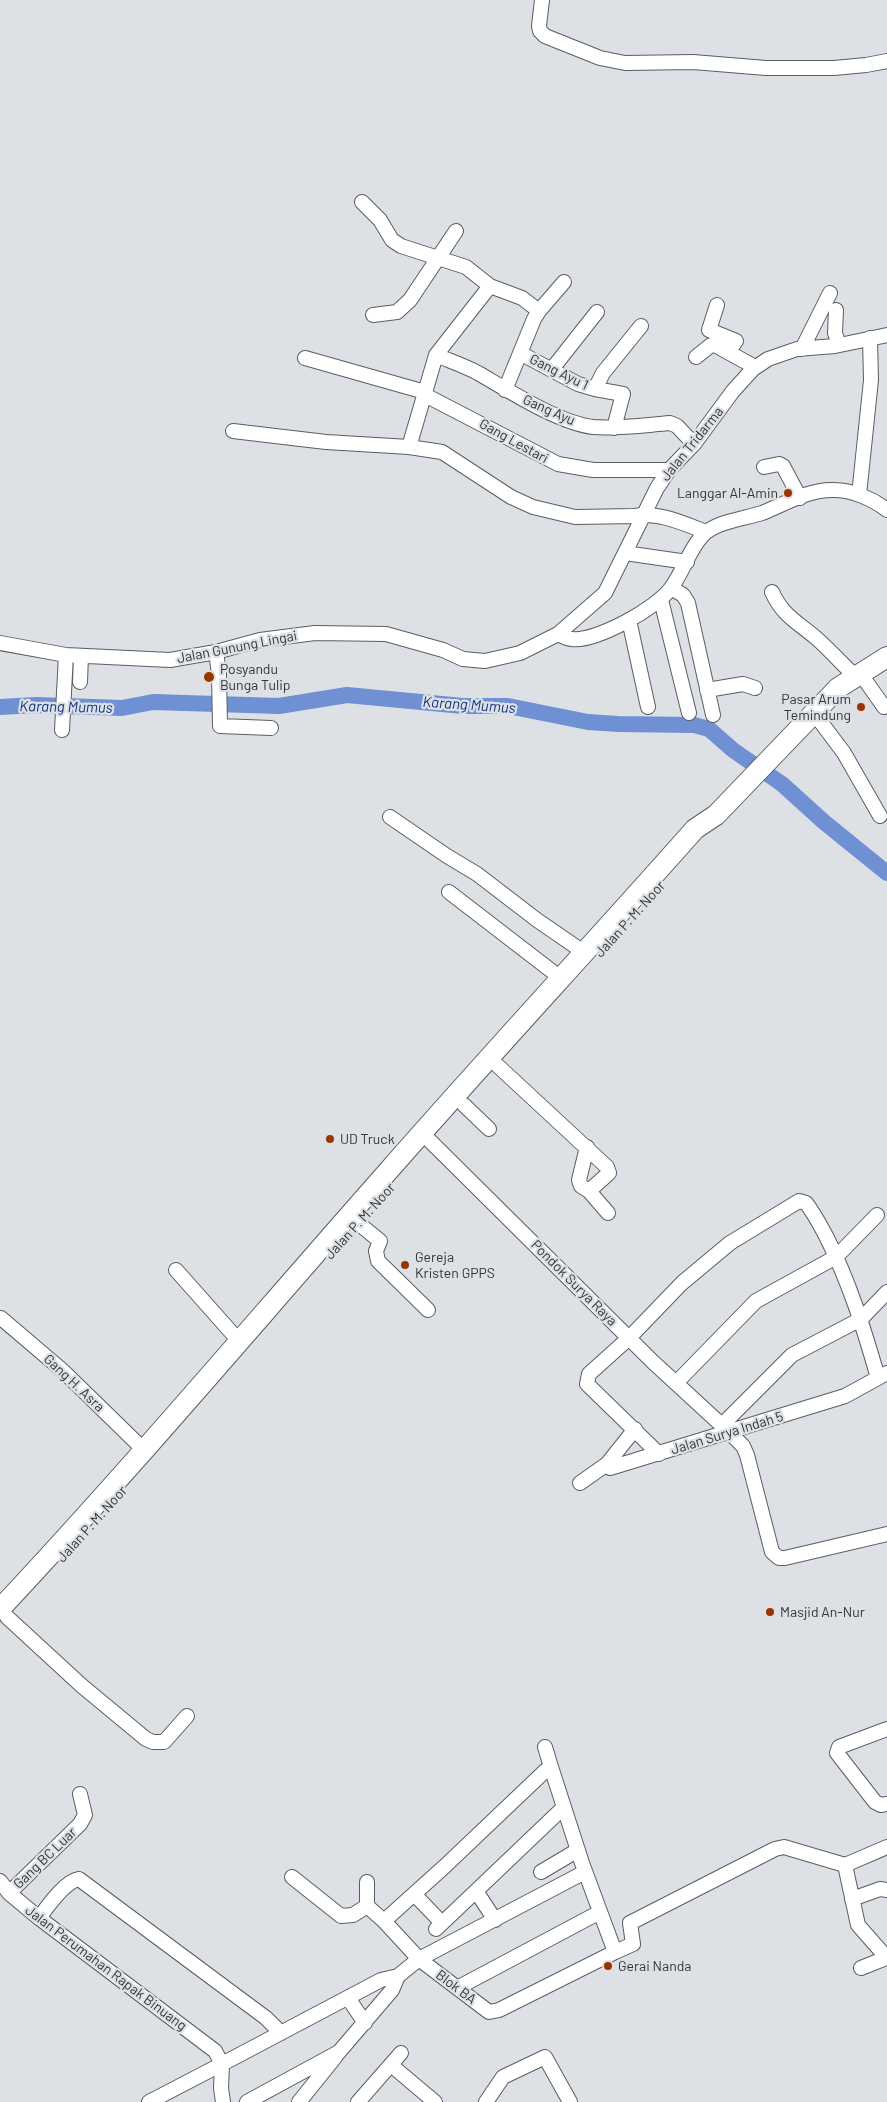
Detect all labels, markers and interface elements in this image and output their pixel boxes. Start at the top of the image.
street label: Gang Ayu 1 [527,351,591,393]
street label: Gang Ayu [520,391,578,429]
street label: Jalan Tridarma [657,404,727,484]
street label: Gang Lestari [477,415,551,467]
place label: Langgar Al-Amin [677,485,778,501]
marker: Langgar Al-Amin [782,487,794,499]
street label: Jalan Gunung Lingai [175,627,299,667]
place label: Posyandu Bunga Tulip [220,661,290,694]
marker: Posyandu Bunga Tulip [202,670,216,684]
place label: Pasar Arum Temindung [781,691,851,724]
water label: Karang Mumus [422,693,516,717]
water label: Karang Mumus [19,697,113,717]
marker: Pasar Arum Temindung [855,701,867,713]
street label: Jalan P. M. Noor [591,877,669,961]
place label: UD Truck [340,1131,395,1147]
marker: UD Truck [324,1133,336,1145]
street label: Jalan P. M. Noor [321,1179,399,1263]
street label: Pondok Surya Raya [528,1237,620,1329]
place label: Gereja Kristen GPPS [415,1249,495,1282]
marker: Gereja Kristen GPPS [399,1259,411,1271]
street label: Gang H. Asra [40,1351,108,1415]
street label: Jalan Surya Indah 5 [669,1408,785,1458]
street label: Jalan P. M. Noor [53,1482,131,1566]
place label: Masjid An-Nur [780,1604,865,1620]
marker: Masjid An-Nur [764,1606,776,1618]
street label: Gang BC Luar [10,1824,80,1892]
street label: Jalan Perumahan Rapak Binuang [22,1902,190,2034]
place label: Gerai Nanda [618,1958,691,1974]
marker: Gerai Nanda [602,1960,614,1972]
street label: Blok BA [432,1966,480,2008]

